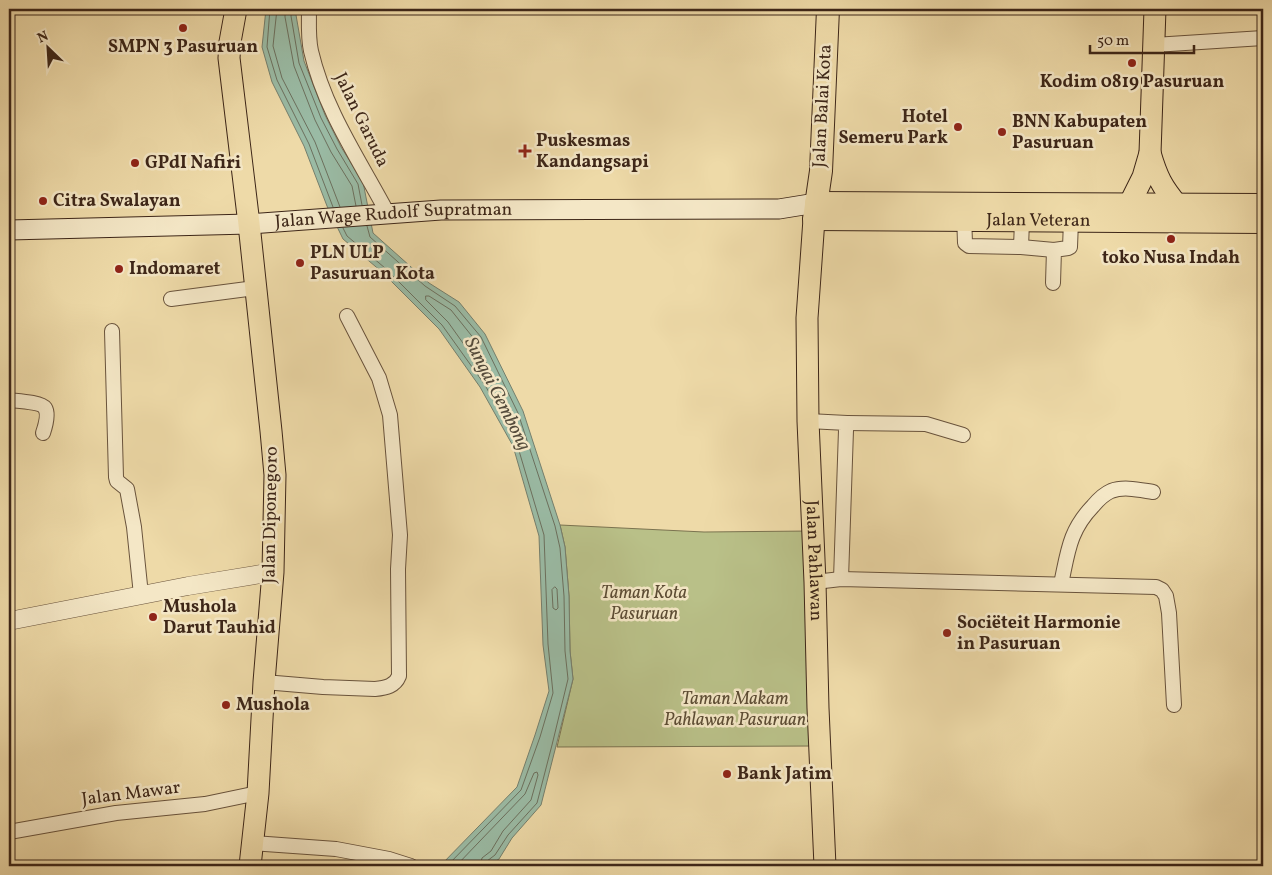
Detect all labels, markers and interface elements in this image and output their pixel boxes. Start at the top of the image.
north arrow [22,22,72,72]
marker: SMPN 3 Pasuruan [177,22,189,34]
scale bar [1090,22,1193,54]
text: N [35,27,52,48]
text: 50 m [1097,31,1129,52]
place label: SMPN 3 Pasuruan [108,35,258,60]
street label: Jalan Balai Kota [807,44,839,168]
marker: Kodim 0819 Pasuruan [1126,57,1138,69]
street label: Jalan Garuda [327,68,395,172]
place label: Kodim 0819 Pasuruan [1040,70,1224,95]
place label: Hotel Semeru Park [839,105,948,151]
place label: BNN Kabupaten Pasuruan [1012,110,1147,156]
marker: Hotel Semeru Park [952,121,964,133]
marker: BNN Kabupaten Pasuruan [996,126,1008,138]
place label: Puskesmas Kandangsapi [536,129,649,175]
marker: Puskesmas Kandangsapi [518,144,532,158]
place label: GPdI Nafiri [145,151,241,176]
marker: GPdI Nafiri [129,157,141,169]
place label: Citra Swalayan [53,189,181,214]
marker: Citra Swalayan [37,195,49,207]
street label: Jalan Wage Rudolf Supratman [274,197,513,235]
street label: Jalan Veteran [986,208,1091,233]
marker: toko Nusa Indah [1165,233,1177,245]
place label: PLN ULP Pasuruan Kota [310,241,435,287]
place label: toko Nusa Indah [1102,246,1240,271]
place label: Indomaret [129,257,221,282]
marker: PLN ULP Pasuruan Kota [294,257,306,269]
marker: Indomaret [113,263,125,275]
water label: Sungai Gembong [457,333,537,455]
street label: Jalan Diponegoro [257,446,285,584]
street label: Jalan Pahlawan [799,499,828,622]
park label: Taman Kota Pasuruan [601,581,687,627]
place label: Mushola Darut Tauhid [163,595,276,641]
marker: Mushola Darut Tauhid [147,611,159,623]
place label: Sociëteit Harmonie in Pasuruan [957,611,1120,657]
marker: Sociëteit Harmonie in Pasuruan [941,627,953,639]
park label: Taman Makam Pahlawan Pasuruan [664,687,806,733]
place label: Mushola [236,693,310,718]
marker: Mushola [220,699,232,711]
place label: Bank Jatim [737,762,832,787]
marker: Bank Jatim [721,768,733,780]
street label: Jalan Mawar [80,775,182,812]

